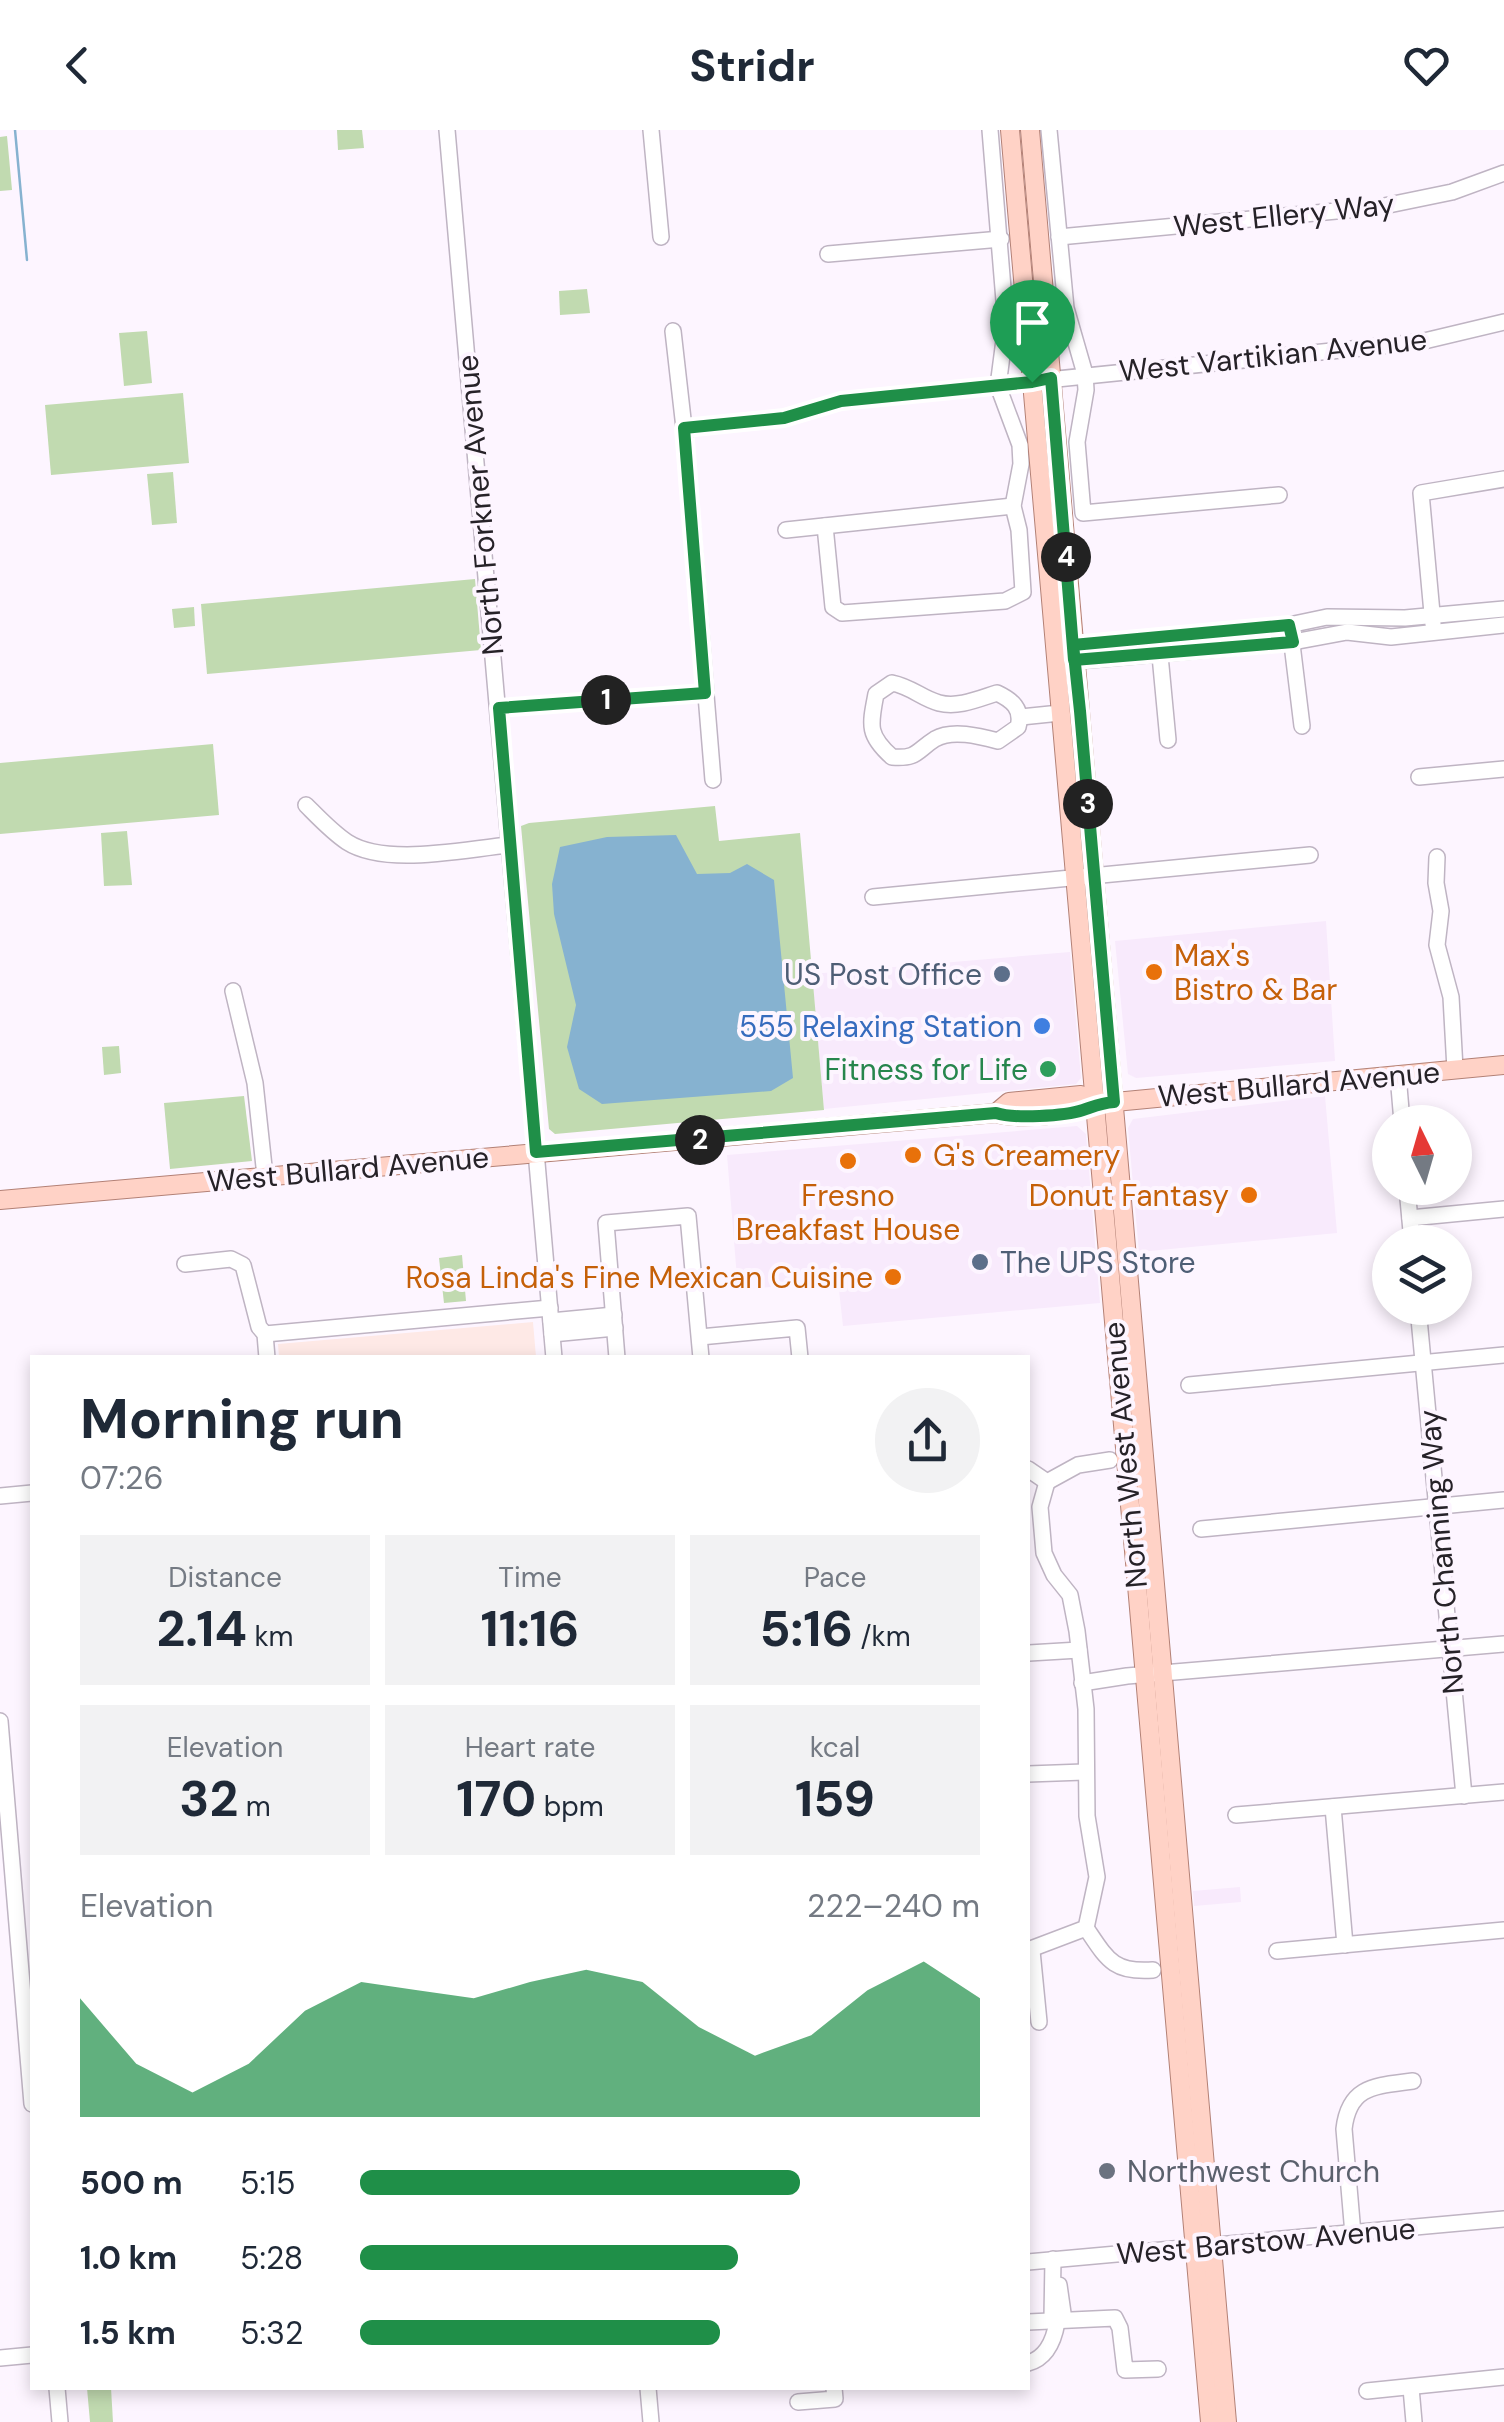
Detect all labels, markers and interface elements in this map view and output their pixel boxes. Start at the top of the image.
text: Stridr [689,36,815,95]
icon: back [50,38,105,93]
icon: heart [1399,38,1454,93]
street label: West Ellery Way [1172,184,1397,246]
pin [990,280,1075,383]
icon: arrive [1005,295,1060,350]
street label: West Vartikian Avenue [1117,319,1429,391]
street label: North Forkner Avenue [447,353,513,657]
pin: 4 [1041,532,1091,582]
text: 4 [1057,538,1075,575]
pin: 1 [581,675,631,725]
text: 1 [601,681,611,718]
pin: 3 [1063,779,1113,829]
text: 3 [1080,785,1096,822]
place label: Max's Bistro & Bar [1174,936,1337,1009]
place label: US Post Office [784,955,982,994]
marker: Max's Bistro & Bar [1143,961,1165,983]
marker: US Post Office [991,963,1013,985]
place label: 555 Relaxing Station [739,1007,1022,1046]
marker: 555 Relaxing Station [1031,1015,1053,1037]
place label: Fitness for Life [825,1050,1028,1089]
street label: West Bullard Avenue [1156,1052,1442,1116]
marker: Fitness for Life [1037,1058,1059,1080]
north arrow [1372,1105,1472,1205]
map controls [1372,1105,1472,1325]
pin: 2 [675,1115,725,1165]
text: 2 [692,1121,708,1158]
place label: G's Creamery [933,1136,1121,1175]
street label: West Bullard Avenue [205,1137,491,1201]
marker: G's Creamery [902,1144,924,1166]
marker: Fresno Breakfast House [837,1150,859,1172]
place label: Fresno Breakfast House [736,1176,960,1249]
place label: Donut Fantasy [1029,1176,1229,1215]
marker: Donut Fantasy [1238,1184,1260,1206]
button: layers [1372,1225,1472,1325]
place label: The UPS Store [1000,1243,1196,1282]
marker: The UPS Store [969,1251,991,1273]
place label: Rosa Linda's Fine Mexican Cuisine [406,1258,873,1297]
marker: Rosa Linda's Fine Mexican Cuisine [882,1266,904,1288]
street label: North West Avenue [1094,1320,1156,1590]
text: Morning run [80,1383,404,1455]
button: share [875,1388,980,1493]
street label: North Channing Way [1409,1408,1473,1696]
text: 07:26 [80,1457,164,1499]
text: Distance [168,1559,282,1596]
text: Time [498,1559,562,1596]
text: Pace [804,1559,866,1596]
text: 2.14 [156,1596,247,1662]
text: 11:16 [481,1596,580,1662]
text: 5:16 [759,1596,853,1662]
text: km [247,1618,294,1655]
text: /km [853,1618,911,1655]
text: Elevation [167,1729,283,1766]
text: Heart rate [465,1729,595,1766]
text: kcal [810,1729,860,1766]
text: 32 [179,1766,238,1832]
text: 170 [456,1766,536,1832]
text: 159 [795,1766,875,1832]
text: m [238,1788,271,1825]
text: bpm [536,1788,604,1825]
text: Elevation [80,1885,213,1927]
text: 222–240 m [807,1885,980,1927]
place label: Northwest Church [1127,2152,1380,2191]
marker: Northwest Church [1096,2160,1118,2182]
text: 500 m [80,2162,183,2204]
text: 5:15 [240,2162,296,2204]
street label: West Barstow Avenue [1115,2209,1417,2273]
text: 1.0 km [80,2237,177,2279]
text: 5:28 [240,2237,303,2279]
text: 1.5 km [80,2312,176,2354]
text: 5:32 [240,2312,303,2354]

